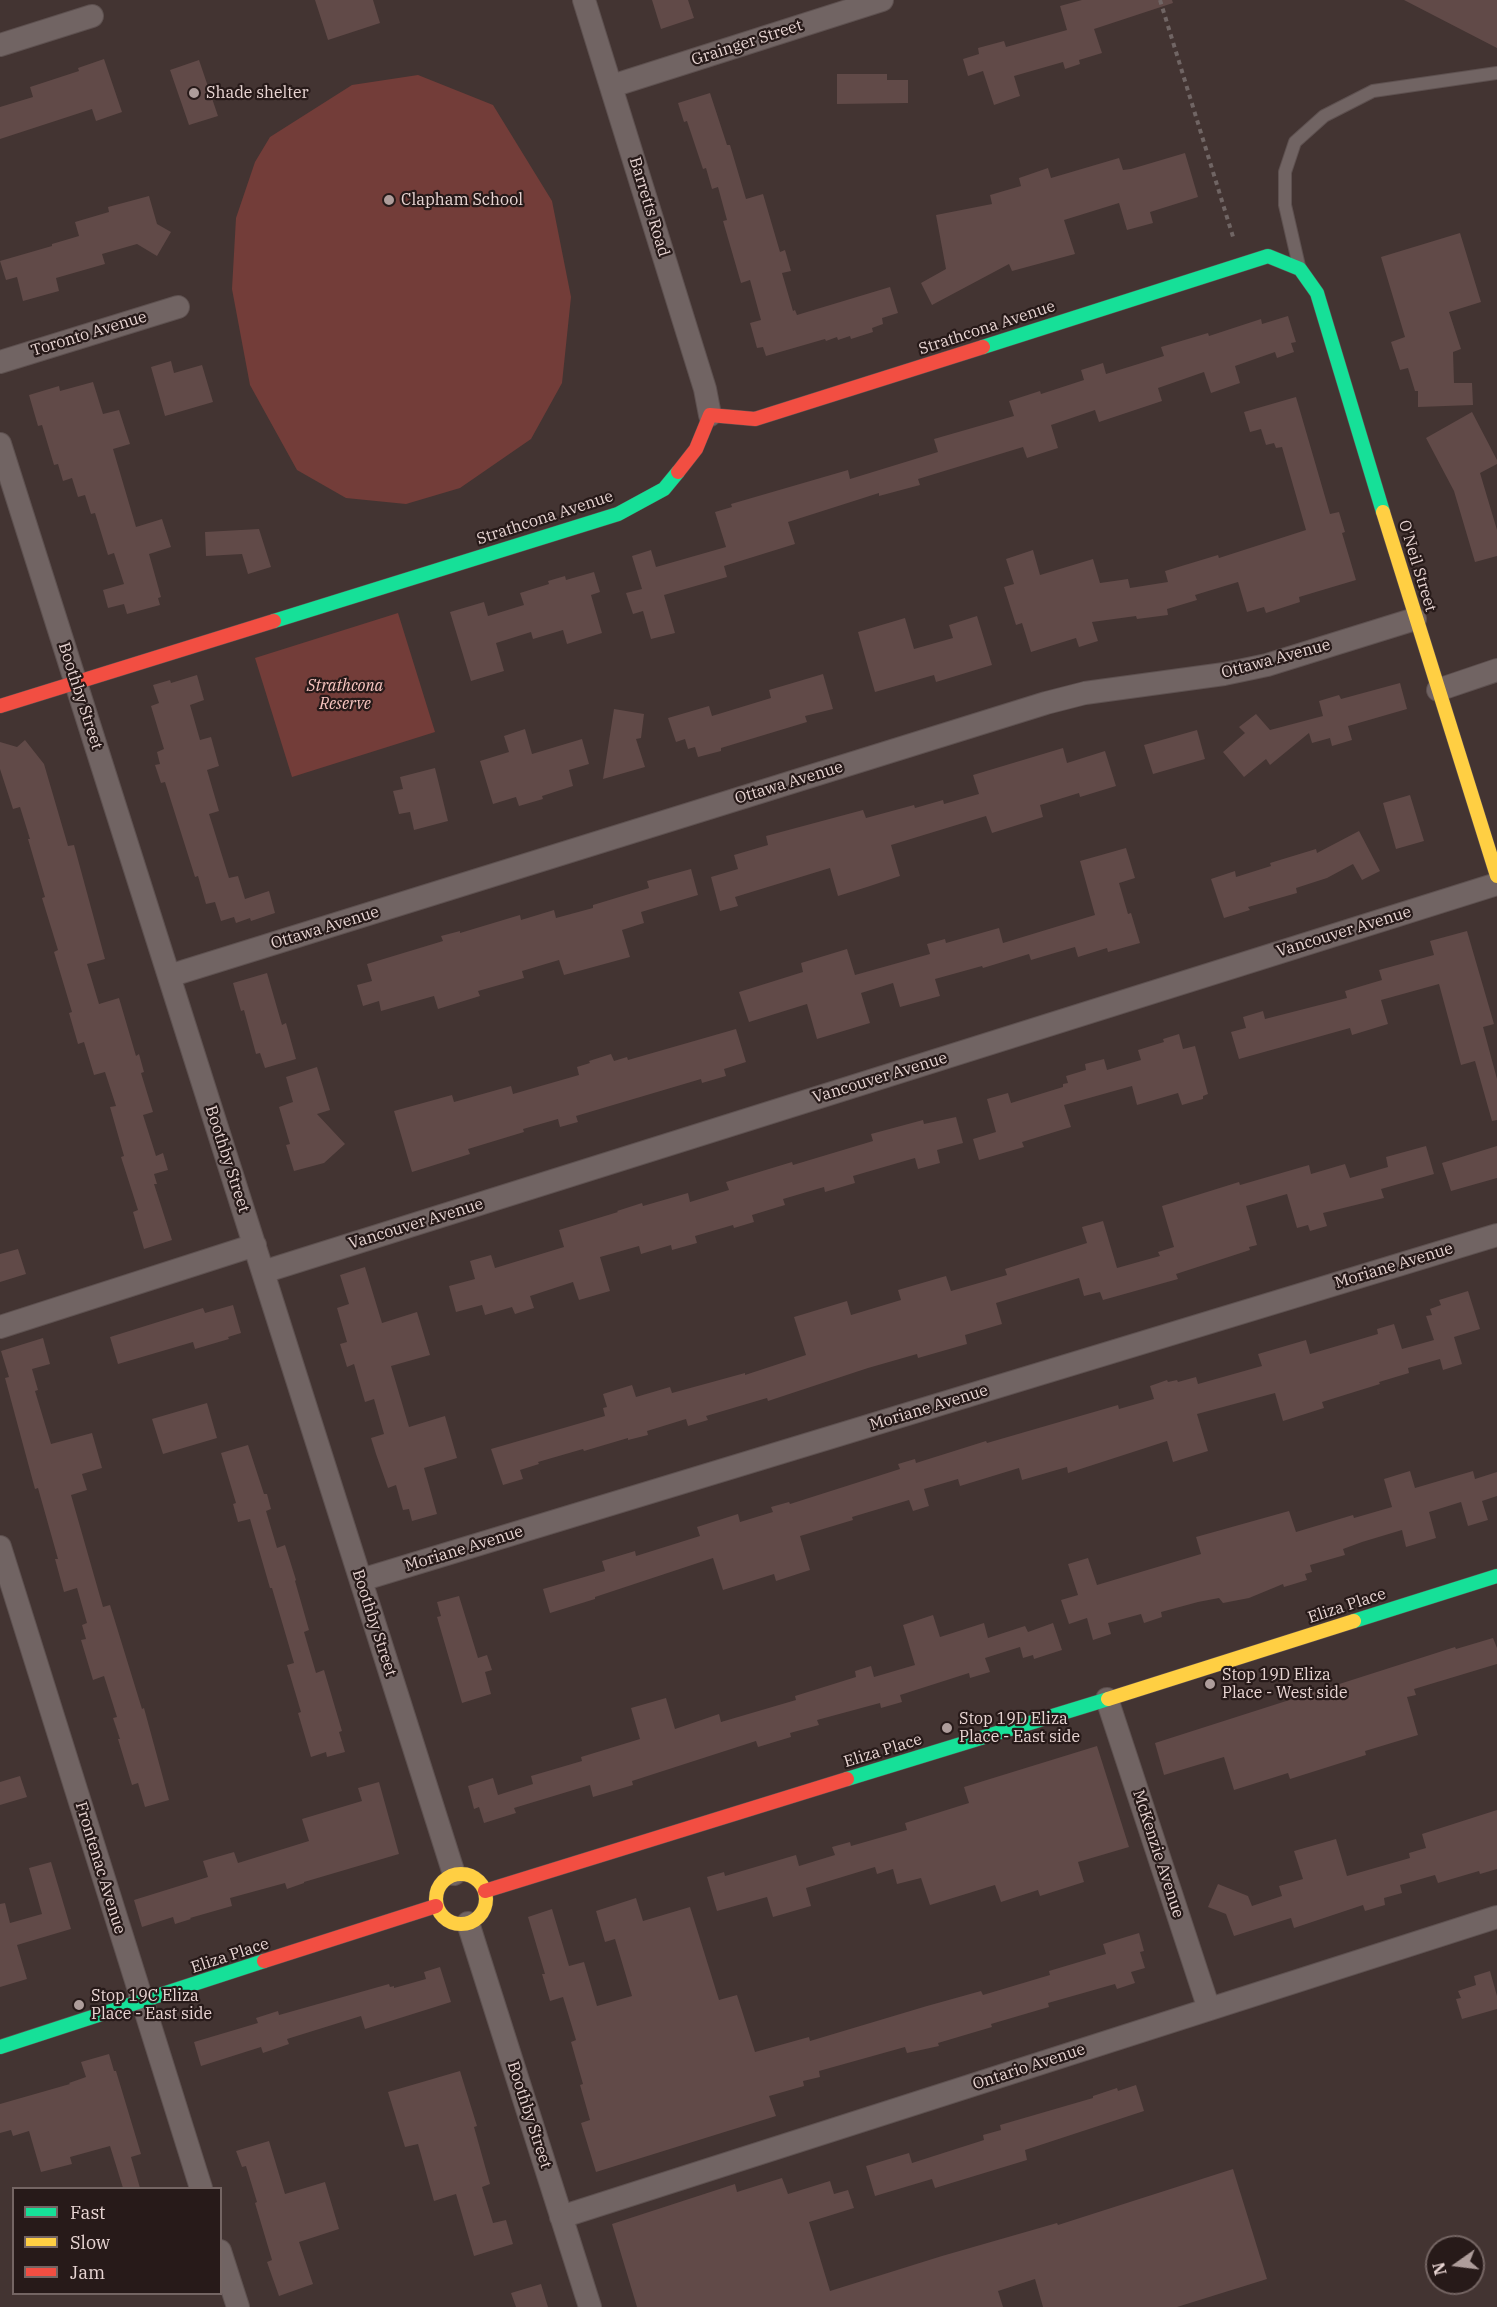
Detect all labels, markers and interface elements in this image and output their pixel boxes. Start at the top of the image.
street label: Grainger Street [689,16,805,70]
place label: Shade shelter [206,83,309,103]
marker: Shade shelter [187,86,201,100]
street label: Barretts Road [625,155,673,259]
place label: Clapham School [401,190,523,210]
marker: Clapham School [382,193,396,207]
street label: Strathcona Avenue [916,297,1058,359]
street label: Toronto Avenue [29,307,149,361]
street label: Strathcona Avenue [474,487,616,549]
street label: O'Neil Street [1394,518,1440,614]
street label: Ottawa Avenue [1219,635,1333,683]
street label: Boothby Street [54,640,106,752]
park label: Strathcona Reserve [307,676,383,714]
street label: Ottawa Avenue [733,757,845,809]
street label: Ottawa Avenue [269,902,381,954]
street label: Vancouver Avenue [1274,902,1414,962]
street label: Vancouver Avenue [810,1048,950,1108]
street label: Boothby Street [201,1103,253,1215]
street label: Vancouver Avenue [346,1194,486,1254]
street label: Moriane Avenue [1333,1239,1455,1293]
street label: Moriane Avenue [868,1381,990,1435]
street label: Moriane Avenue [403,1522,525,1576]
street label: Boothby Street [348,1567,400,1679]
street label: Eliza Place [1306,1584,1388,1628]
place label: Stop 19D Eliza Place - West side [1222,1665,1347,1703]
marker: Stop 19D Eliza Place - West side [1203,1677,1217,1691]
place label: Stop 19D Eliza Place - East side [959,1709,1080,1747]
marker: Stop 19D Eliza Place - East side [940,1721,954,1735]
street label: Eliza Place [842,1730,924,1772]
street label: McKenzie Avenue [1128,1787,1188,1921]
street label: Frontenac Avenue [71,1800,129,1936]
street label: Eliza Place [189,1934,271,1978]
place label: Stop 19C Eliza Place - East side [91,1986,212,2024]
marker: Stop 19C Eliza Place - East side [72,1998,86,2012]
street label: Ontario Avenue [970,2040,1088,2094]
street label: Boothby Street [503,2059,555,2171]
legend [12,2187,222,2295]
text: Fast [70,2201,105,2224]
text: Slow [70,2231,110,2254]
north arrow [1425,2235,1485,2295]
text: N [1428,2260,1451,2277]
text: Jam [70,2261,105,2284]

